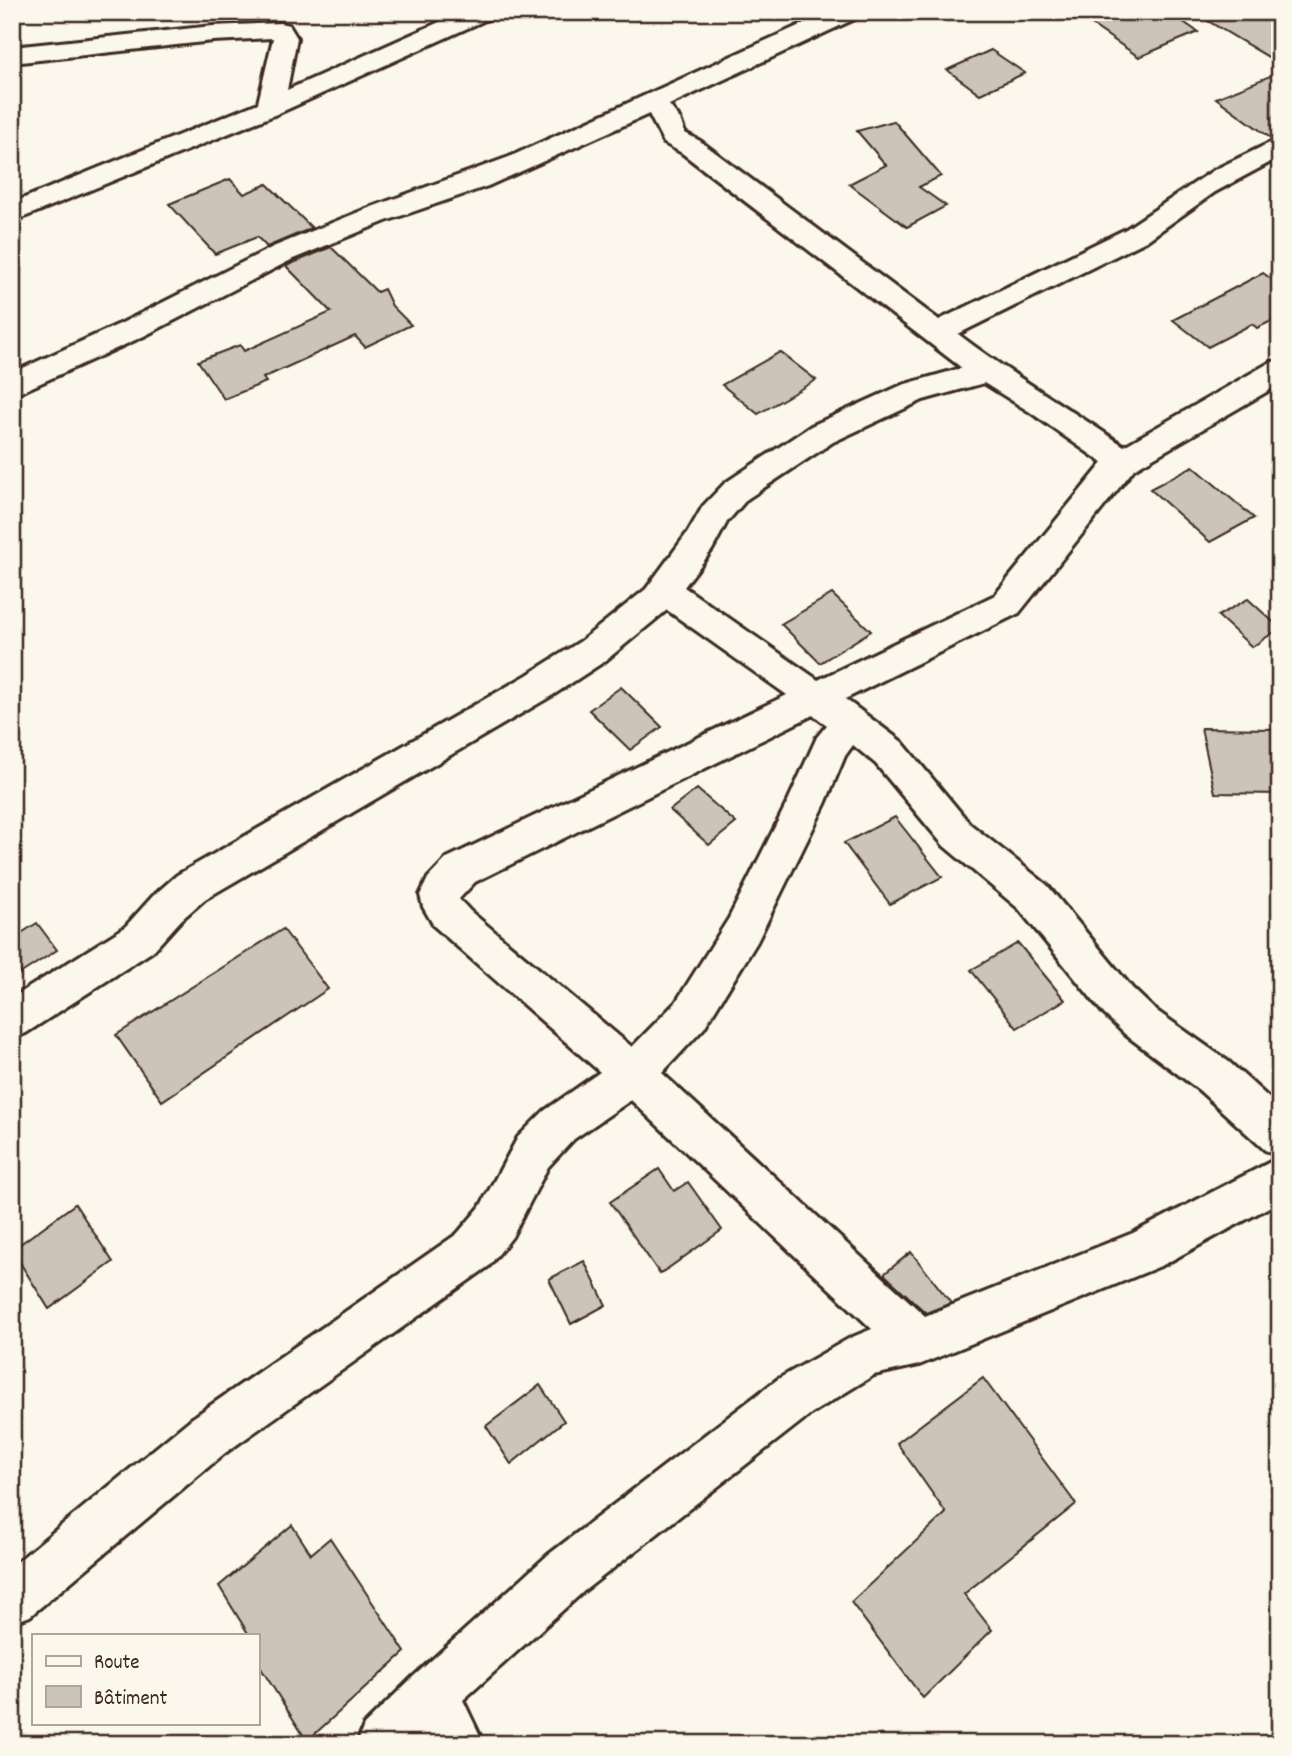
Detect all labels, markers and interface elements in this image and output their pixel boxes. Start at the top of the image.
legend [32,1634,259,1724]
text: Route [94,1649,140,1679]
text: Bâtiment [94,1685,167,1715]

